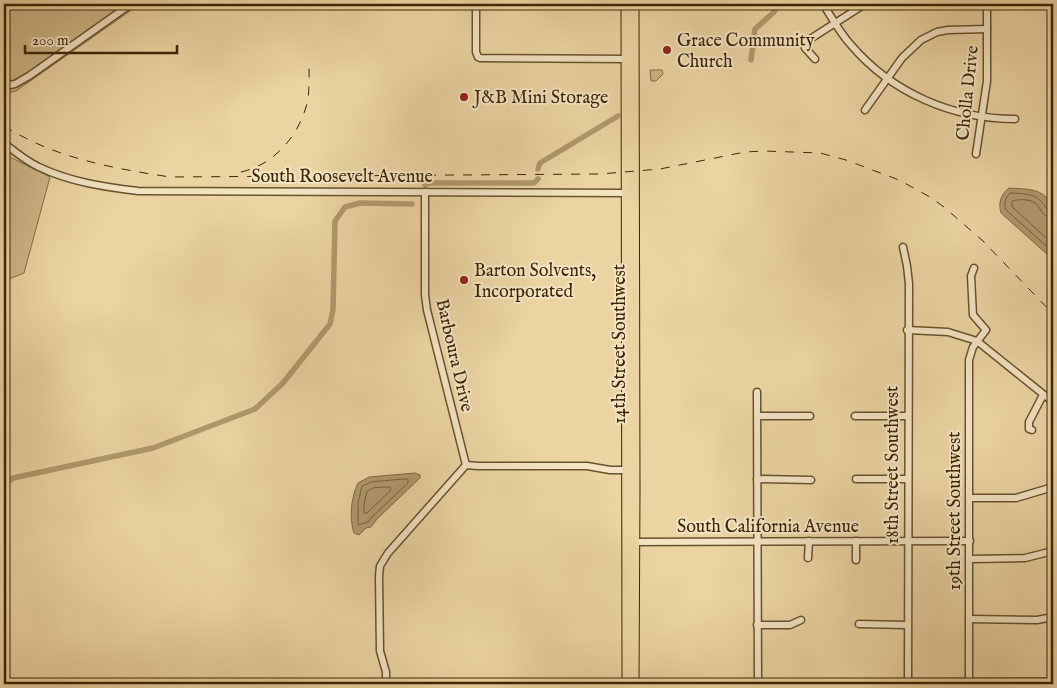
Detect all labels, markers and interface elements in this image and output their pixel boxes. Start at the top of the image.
scale bar [25,22,178,54]
place label: Grace Community Church [677,30,815,74]
text: 200 m [32,31,69,50]
marker: Grace Community Church [661,44,673,56]
street label: Cholla Drive [952,44,985,142]
place label: J&B Mini Storage [472,87,608,110]
marker: J&B Mini Storage [458,91,470,103]
street label: South Roosevelt Avenue [251,166,433,189]
place label: Barton Solvents, Incorporated [474,260,596,304]
street label: 14th Street Southwest [609,264,632,424]
marker: Barton Solvents, Incorporated [458,274,470,286]
street label: Barboura Drive [429,297,478,414]
street label: 18th Street Southwest [882,386,905,544]
street label: 19th Street Southwest [944,431,967,591]
street label: South California Avenue [677,516,859,539]

